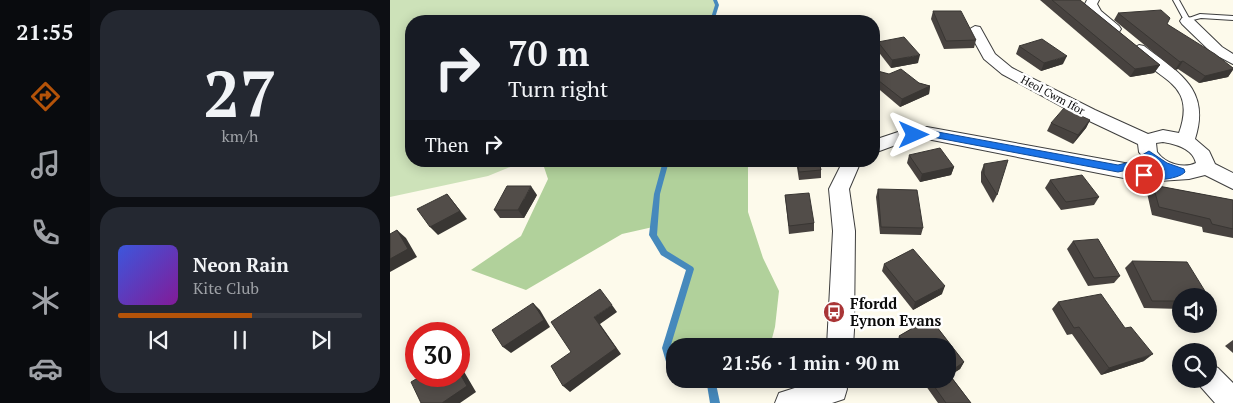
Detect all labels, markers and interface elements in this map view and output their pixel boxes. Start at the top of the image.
text: 21:55 [16,17,74,46]
text: 70 m [508,30,589,76]
icon: right [425,35,490,100]
text: 27 [203,49,277,136]
street label: Heol Cwm Ifor [1019,72,1088,118]
text: Turn right [508,74,608,103]
icon: directions [28,79,63,114]
position arrow [887,108,939,160]
text: km/h [222,125,258,147]
icon: right [479,130,507,158]
text: Then [425,132,469,157]
icon: music [28,147,63,182]
pin [1123,154,1165,196]
icon: arrive [1130,161,1158,189]
icon: phone [28,215,63,250]
text: Neon Rain [193,252,289,277]
text: Kite Club [193,277,259,299]
icon: climate [28,283,63,318]
map controls [1172,288,1217,388]
button: sound [1172,288,1217,333]
place label: Ffordd Eynon Evans [850,293,941,330]
bus stop icon: Ffordd Eynon Evans [822,300,846,324]
speed limit sign: 30 [405,322,470,387]
icon: previous [145,326,173,354]
icon: pause [226,326,254,354]
icon: next [307,326,335,354]
button: search [1172,343,1217,388]
text: 21:56 · 1 min · 90 m [722,350,900,375]
icon: car [28,351,63,386]

